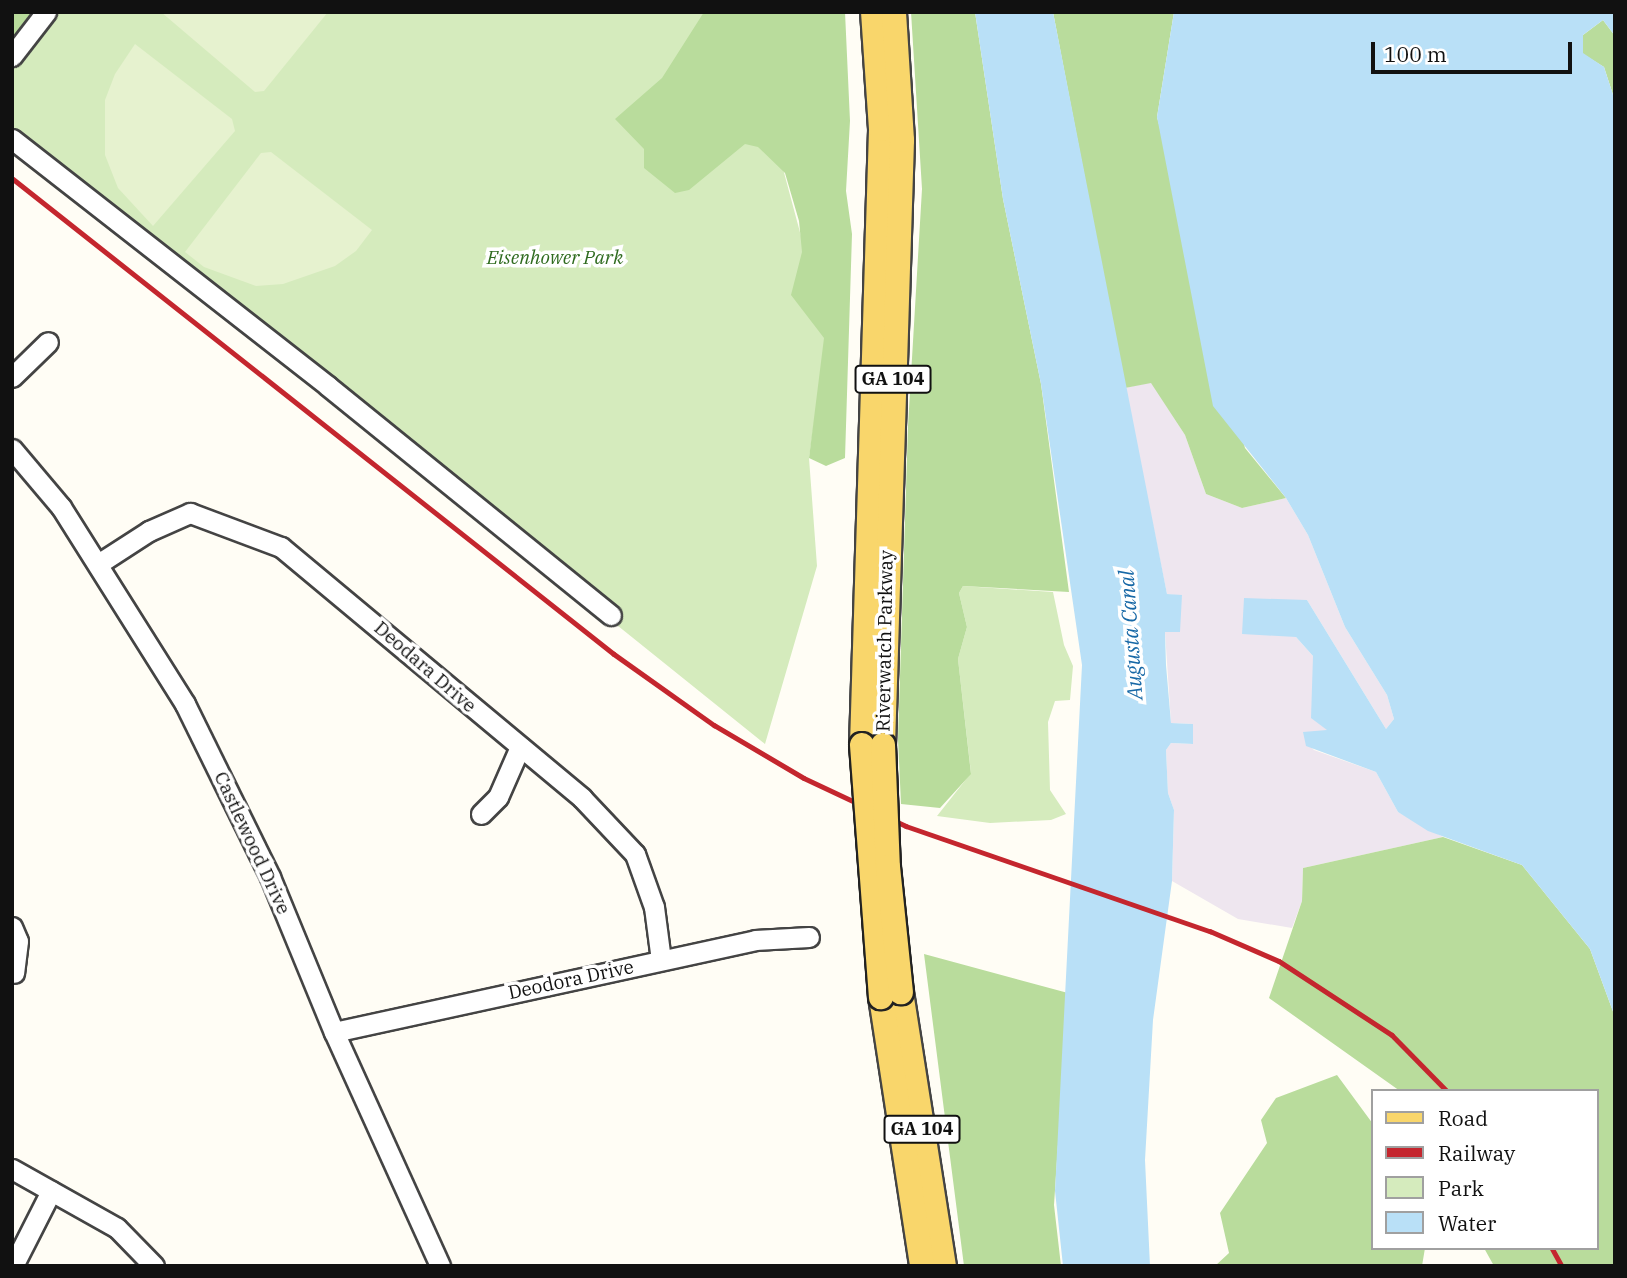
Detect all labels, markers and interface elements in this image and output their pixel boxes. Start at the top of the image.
scale bar [1375,28,1576,72]
text: 100 m [1384,40,1447,68]
park label: Eisenhower Park [487,247,623,269]
road number: GA 104 [854,365,931,394]
street label: Riverwatch Parkway [872,550,898,732]
water label: Augusta Canal [1113,569,1147,701]
street label: Deodara Drive [369,617,481,717]
street label: Castlewood Drive [209,768,295,918]
street label: Deodora Drive [506,956,636,1004]
legend [1372,1089,1599,1250]
text: Road [1438,1104,1488,1132]
road number: GA 104 [884,1114,960,1144]
text: Railway [1438,1139,1515,1167]
text: Park [1438,1174,1484,1202]
text: Water [1438,1209,1496,1237]

